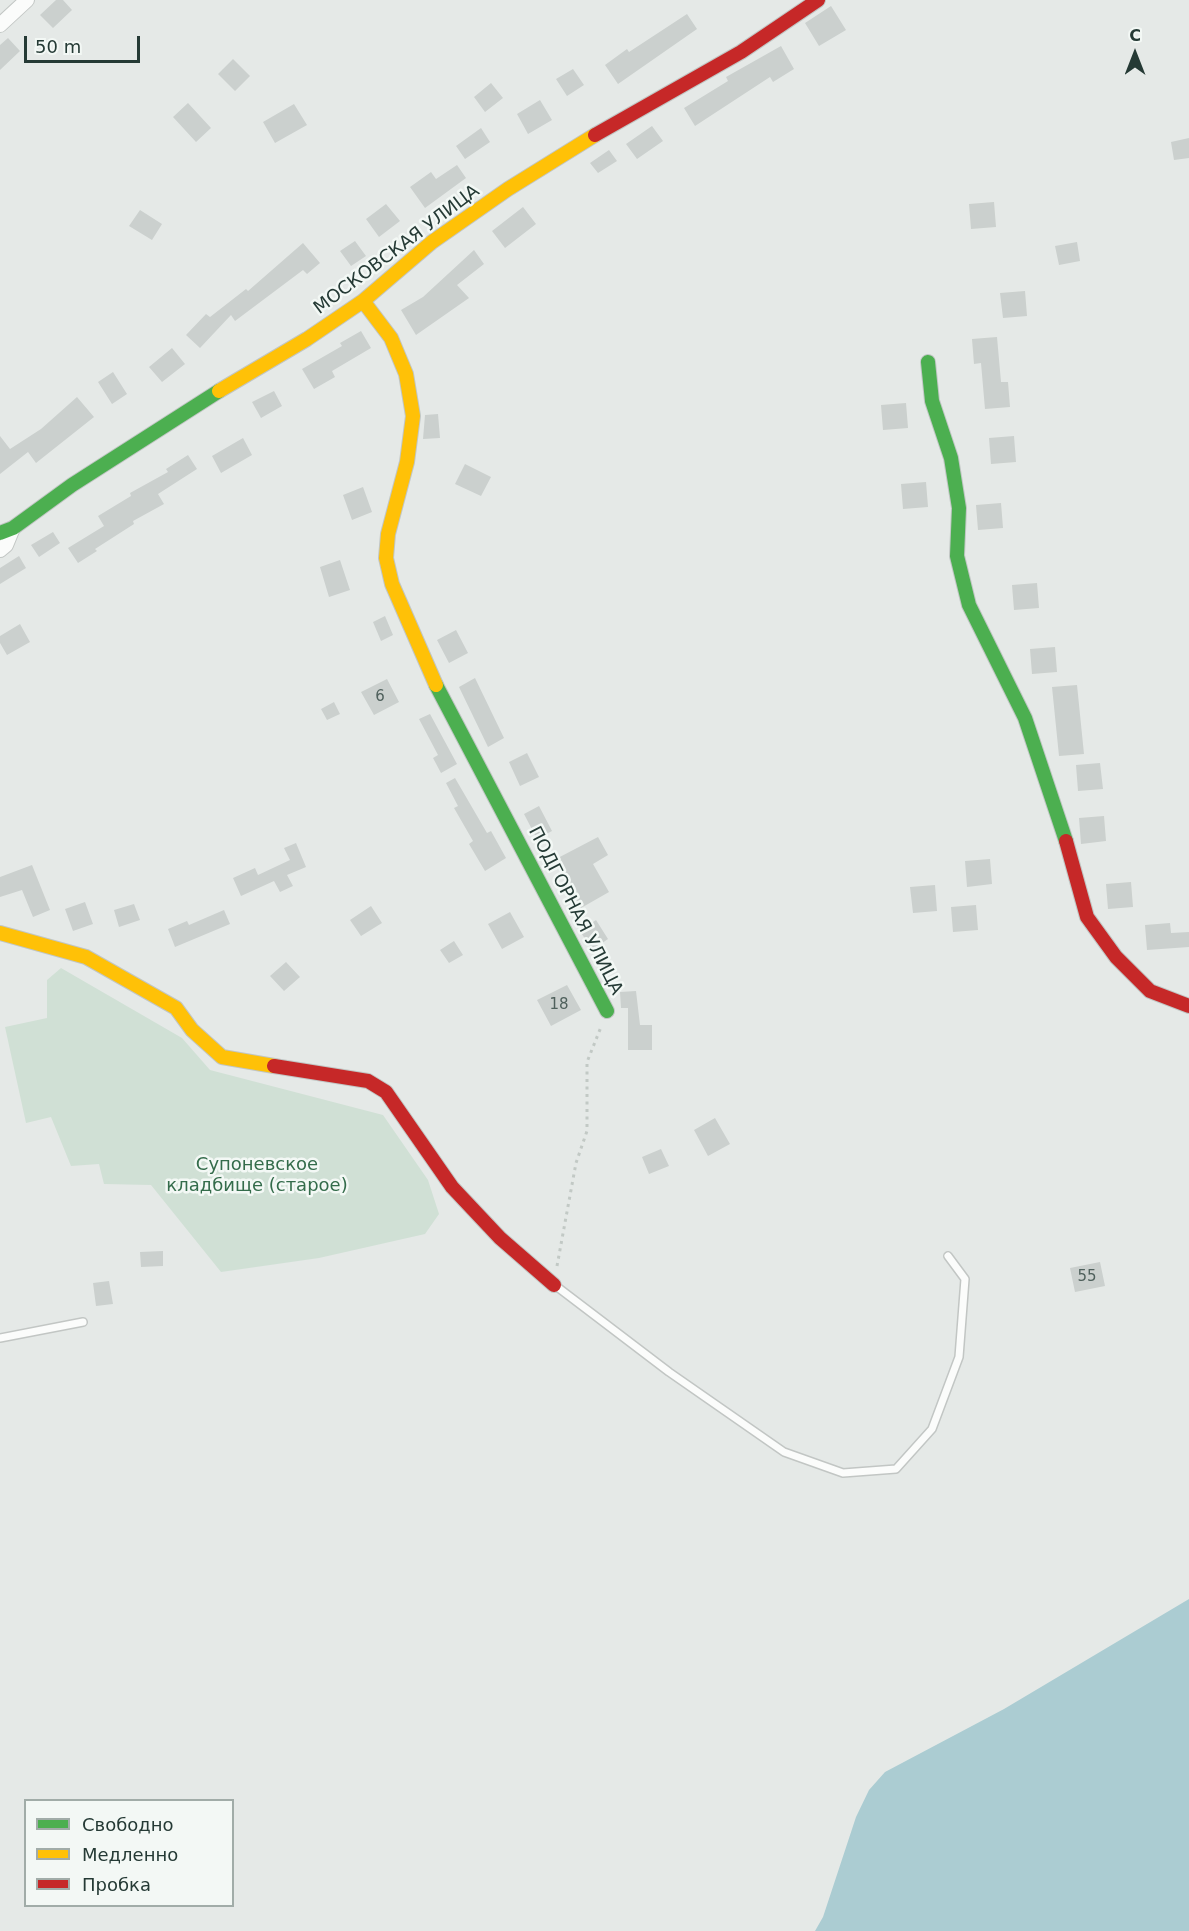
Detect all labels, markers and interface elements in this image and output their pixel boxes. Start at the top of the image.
scale bar [27,24,142,62]
north arrow [1105,24,1165,84]
text: С [1129,26,1141,45]
text: 50 m [35,36,81,57]
street label: МОСКОВСКАЯ УЛИЦА [310,181,484,319]
house number: 6 [375,688,385,706]
street label: ПОДГОРНАЯ УЛИЦА [523,823,627,999]
house number: 18 [549,996,569,1014]
park label: Супоневское кладбище (старое) [166,1154,348,1196]
house number: 55 [1077,1268,1097,1286]
legend [24,1799,234,1907]
text: Свободно [82,1814,174,1835]
text: Медленно [82,1844,178,1865]
text: Пробка [82,1874,151,1895]

